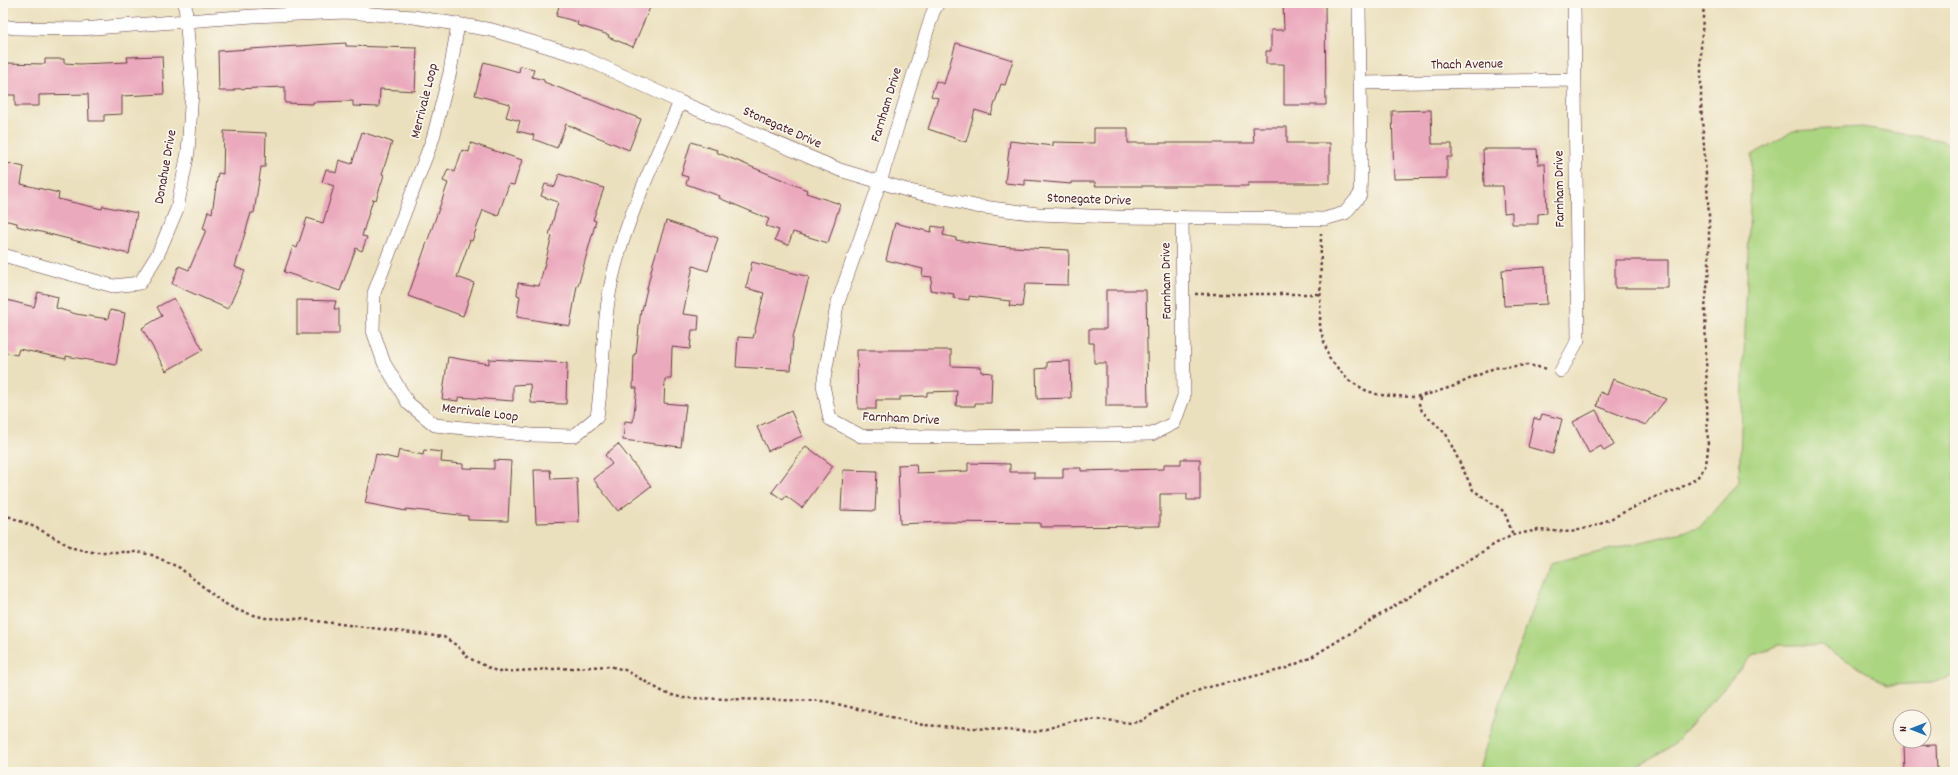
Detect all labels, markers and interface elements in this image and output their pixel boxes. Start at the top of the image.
street label: Thach Avenue [1431,54,1503,76]
street label: Merrivale Loop [406,61,444,141]
street label: Farnham Drive [866,65,908,145]
street label: Stonegate Drive [739,102,825,154]
street label: Donahue Drive [150,128,182,206]
street label: Farnham Drive [1549,150,1571,228]
street label: Stonegate Drive [1046,189,1132,211]
street label: Farnham Drive [1156,242,1178,320]
street label: Merrivale Loop [441,398,519,428]
street label: Farnham Drive [862,407,940,431]
north arrow [1892,709,1932,749]
text: N [1896,726,1912,732]

